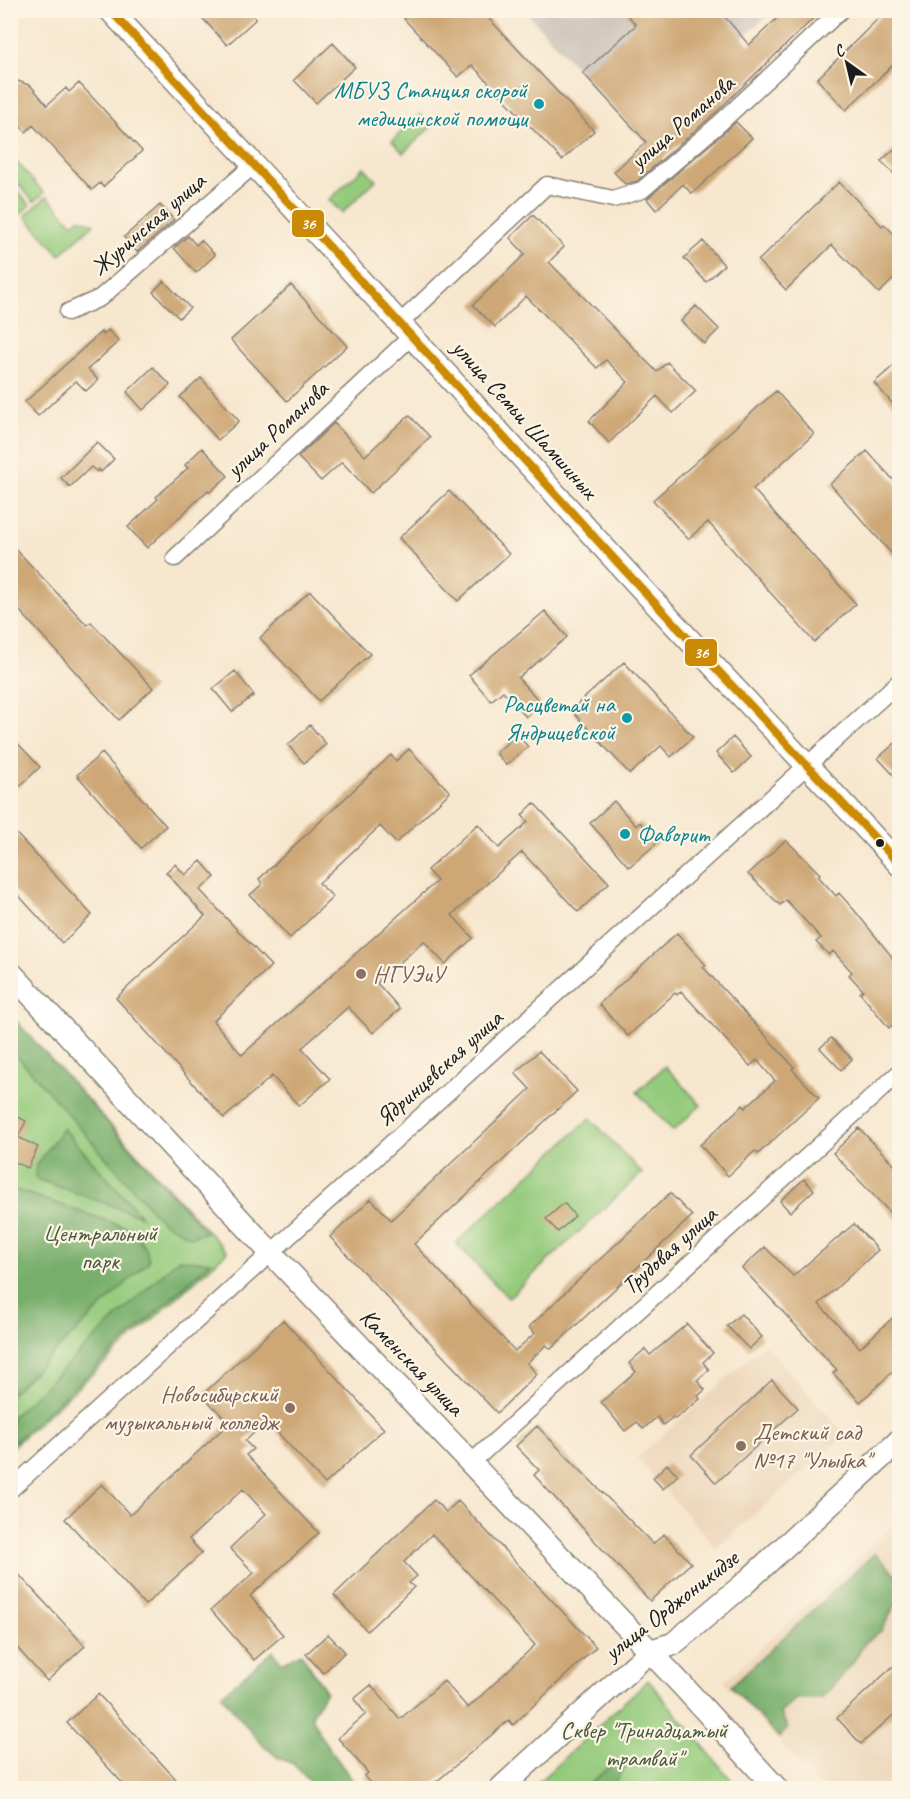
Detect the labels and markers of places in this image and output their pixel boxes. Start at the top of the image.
place label: МБУЗ Станция скорой медицинской помощи [334,75,529,133]
marker: МБУЗ Станция скорой медицинской помощи [532,97,546,111]
place label: Расцветай на Яндрицевской [503,689,617,747]
marker: Расцветай на Яндрицевской [620,711,634,725]
place label: Фаворит [637,819,710,849]
marker: Фаворит [618,827,632,841]
unlabelled marker [874,837,886,849]
place label: НГУЭиУ [373,959,448,989]
marker: НГУЭиУ [354,967,368,981]
place label: Новосибирский музыкальный колледж [104,1379,281,1437]
marker: Новосибирский музыкальный колледж [283,1401,297,1415]
place label: Детский сад №17 "Улыбка" [753,1417,876,1475]
marker: Детский сад №17 "Улыбка" [734,1439,748,1453]

